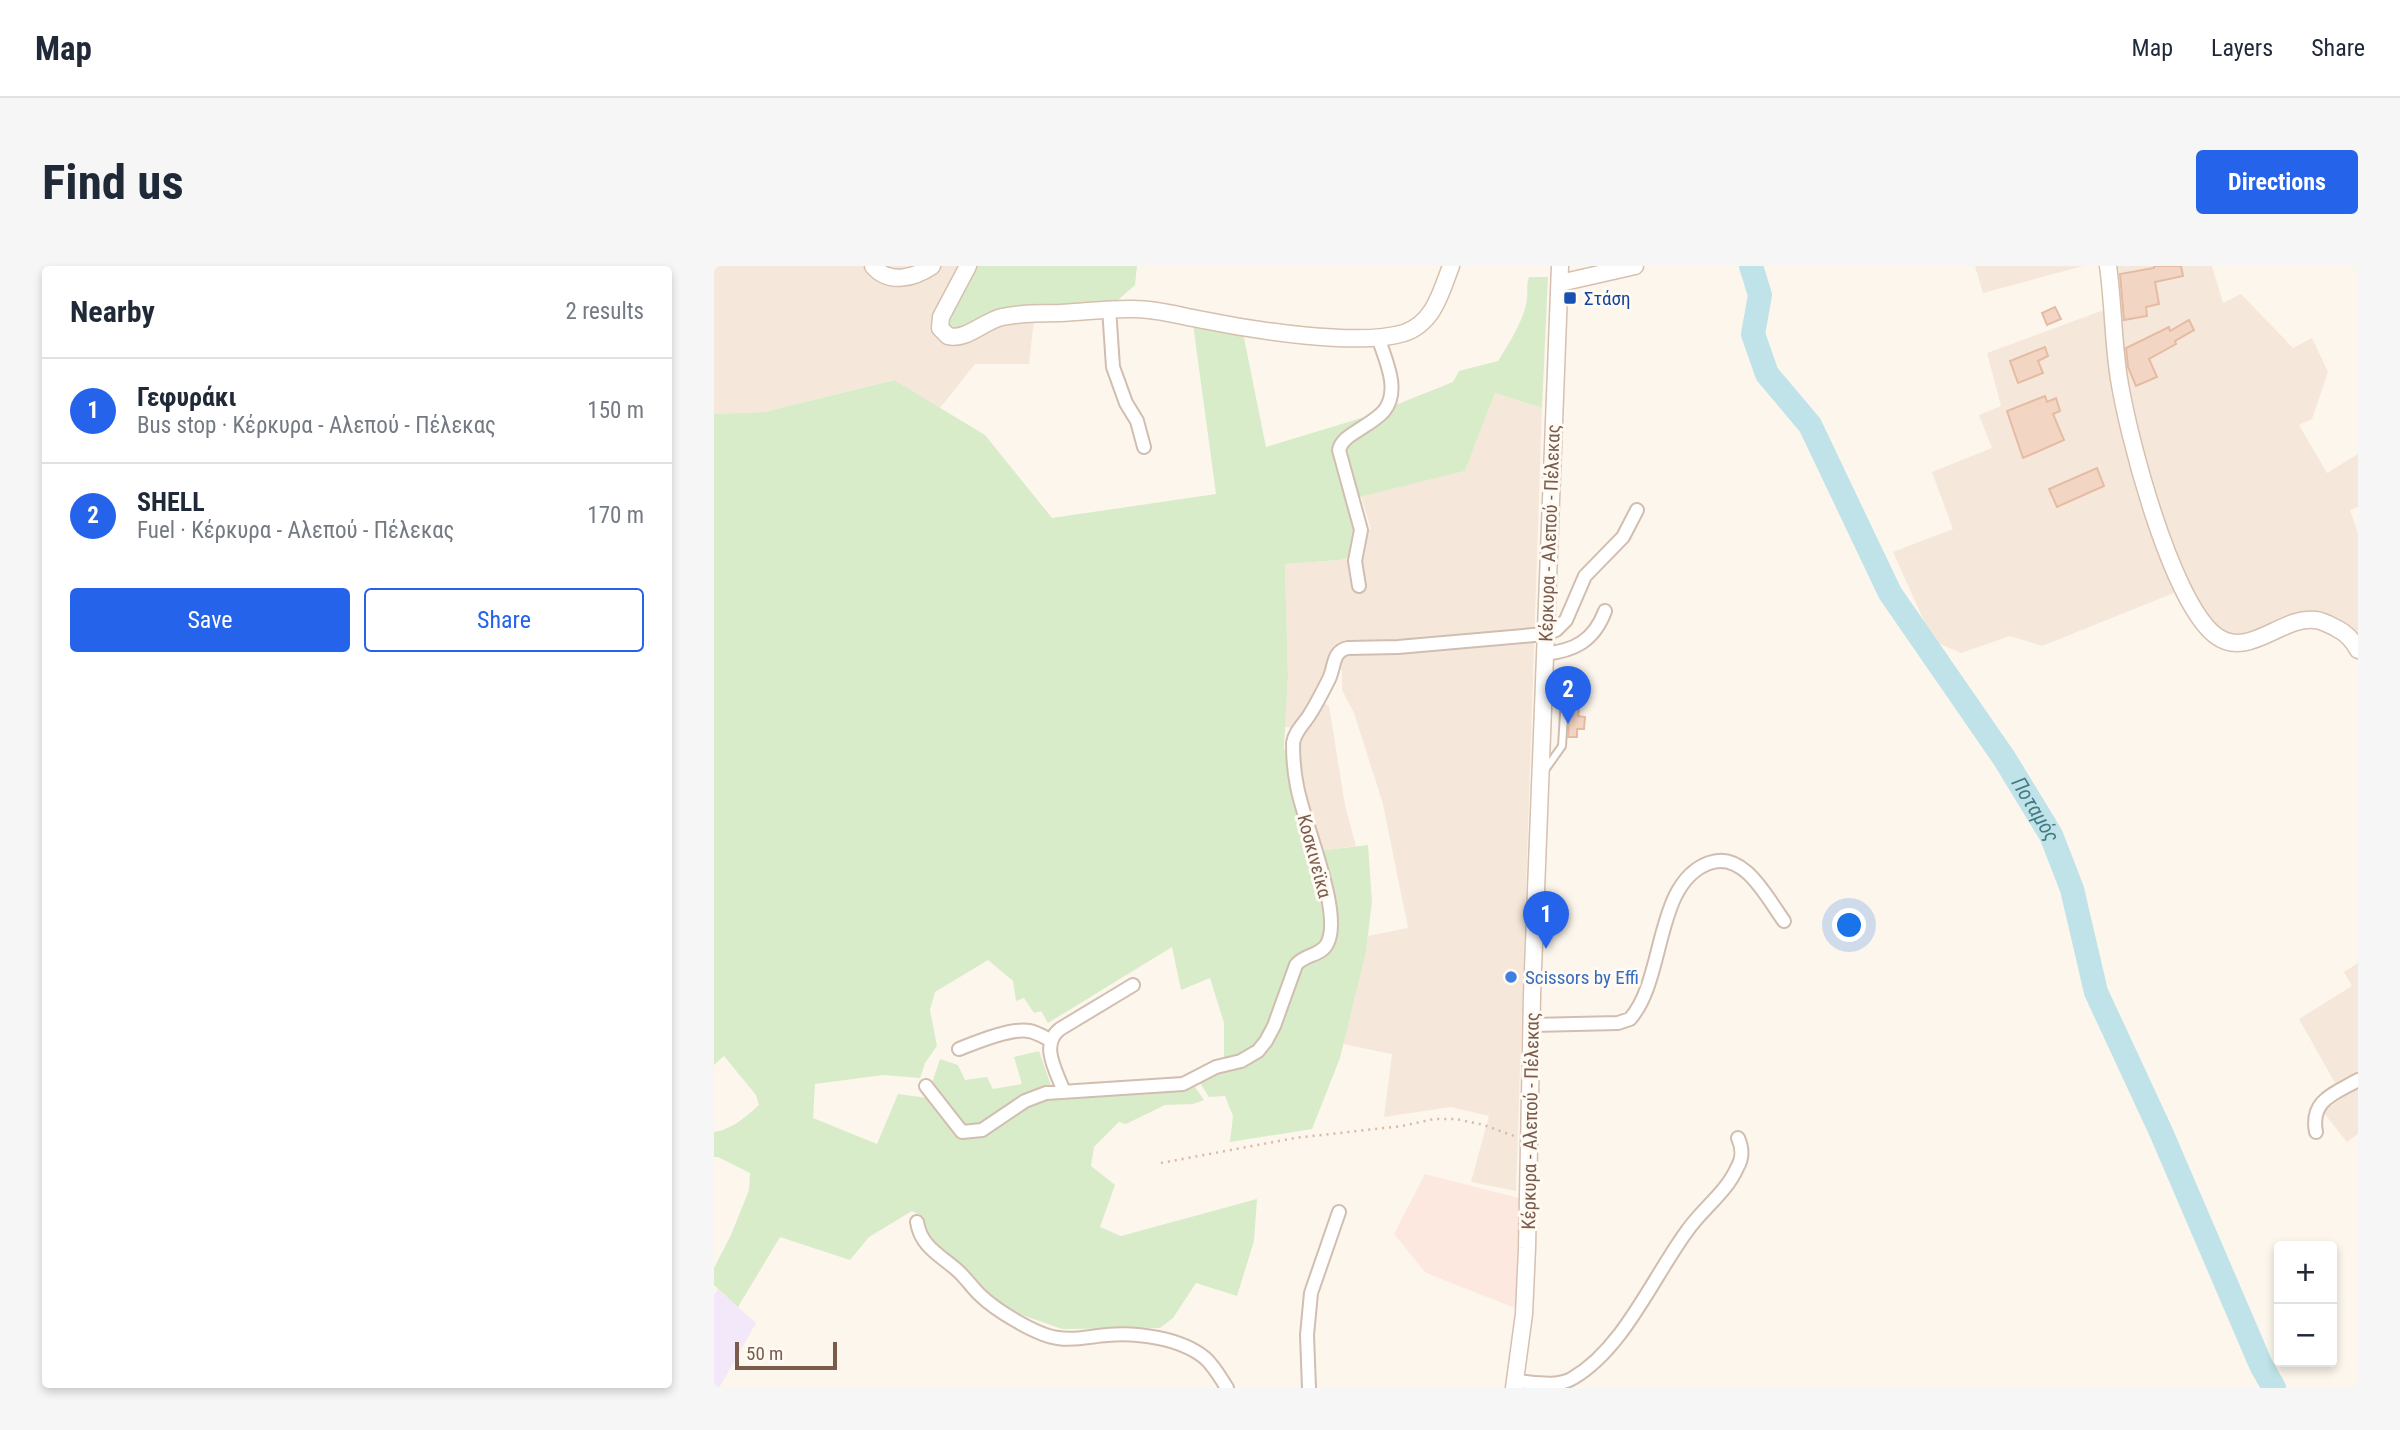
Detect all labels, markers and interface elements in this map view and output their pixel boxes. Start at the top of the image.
text: Map [35,29,92,68]
text: Map [2132,34,2173,62]
text: Layers [2211,34,2273,62]
text: Share [2311,34,2365,62]
button: Directions [2196,150,2358,214]
text: Find us [42,154,184,211]
place label: Στάση [1584,287,1630,310]
marker: Στάση [1562,290,1578,306]
text: Nearby [70,294,155,329]
text: 2 results [566,298,644,325]
text: Γεφυράκι [137,382,237,412]
text: 1 [87,397,99,424]
text: 150 m [587,397,644,424]
text: Bus stop · Κέρκυρα - Αλεπού - Πέλεκας [137,412,496,439]
street label: Κέρκυρα - Αλεπού - Πέλεκας [1534,424,1565,642]
text: SHELL [137,487,205,517]
text: 2 [87,502,99,529]
text: 170 m [587,502,644,529]
text: Fuel · Κέρκυρα - Αλεπού - Πέλεκας [137,517,454,544]
button: Save [70,588,350,652]
button: Share [364,588,644,652]
pin: 2 [1545,666,1591,724]
water label: Ποταμός [2006,773,2064,845]
street label: Κοσκινεϊκα [1292,812,1337,901]
pin: 1 [1523,891,1569,949]
your location [1832,908,1866,942]
place label: Scissors by Effi [1525,966,1639,989]
marker: Scissors by Effi [1503,969,1519,985]
street label: Κέρκυρα - Αλεπού - Πέλεκας [1517,1012,1544,1230]
map controls [2274,1241,2337,1367]
button: + [2274,1241,2337,1304]
button: − [2274,1304,2337,1367]
scale bar [735,1339,836,1371]
text: 50 m [746,1342,783,1365]

